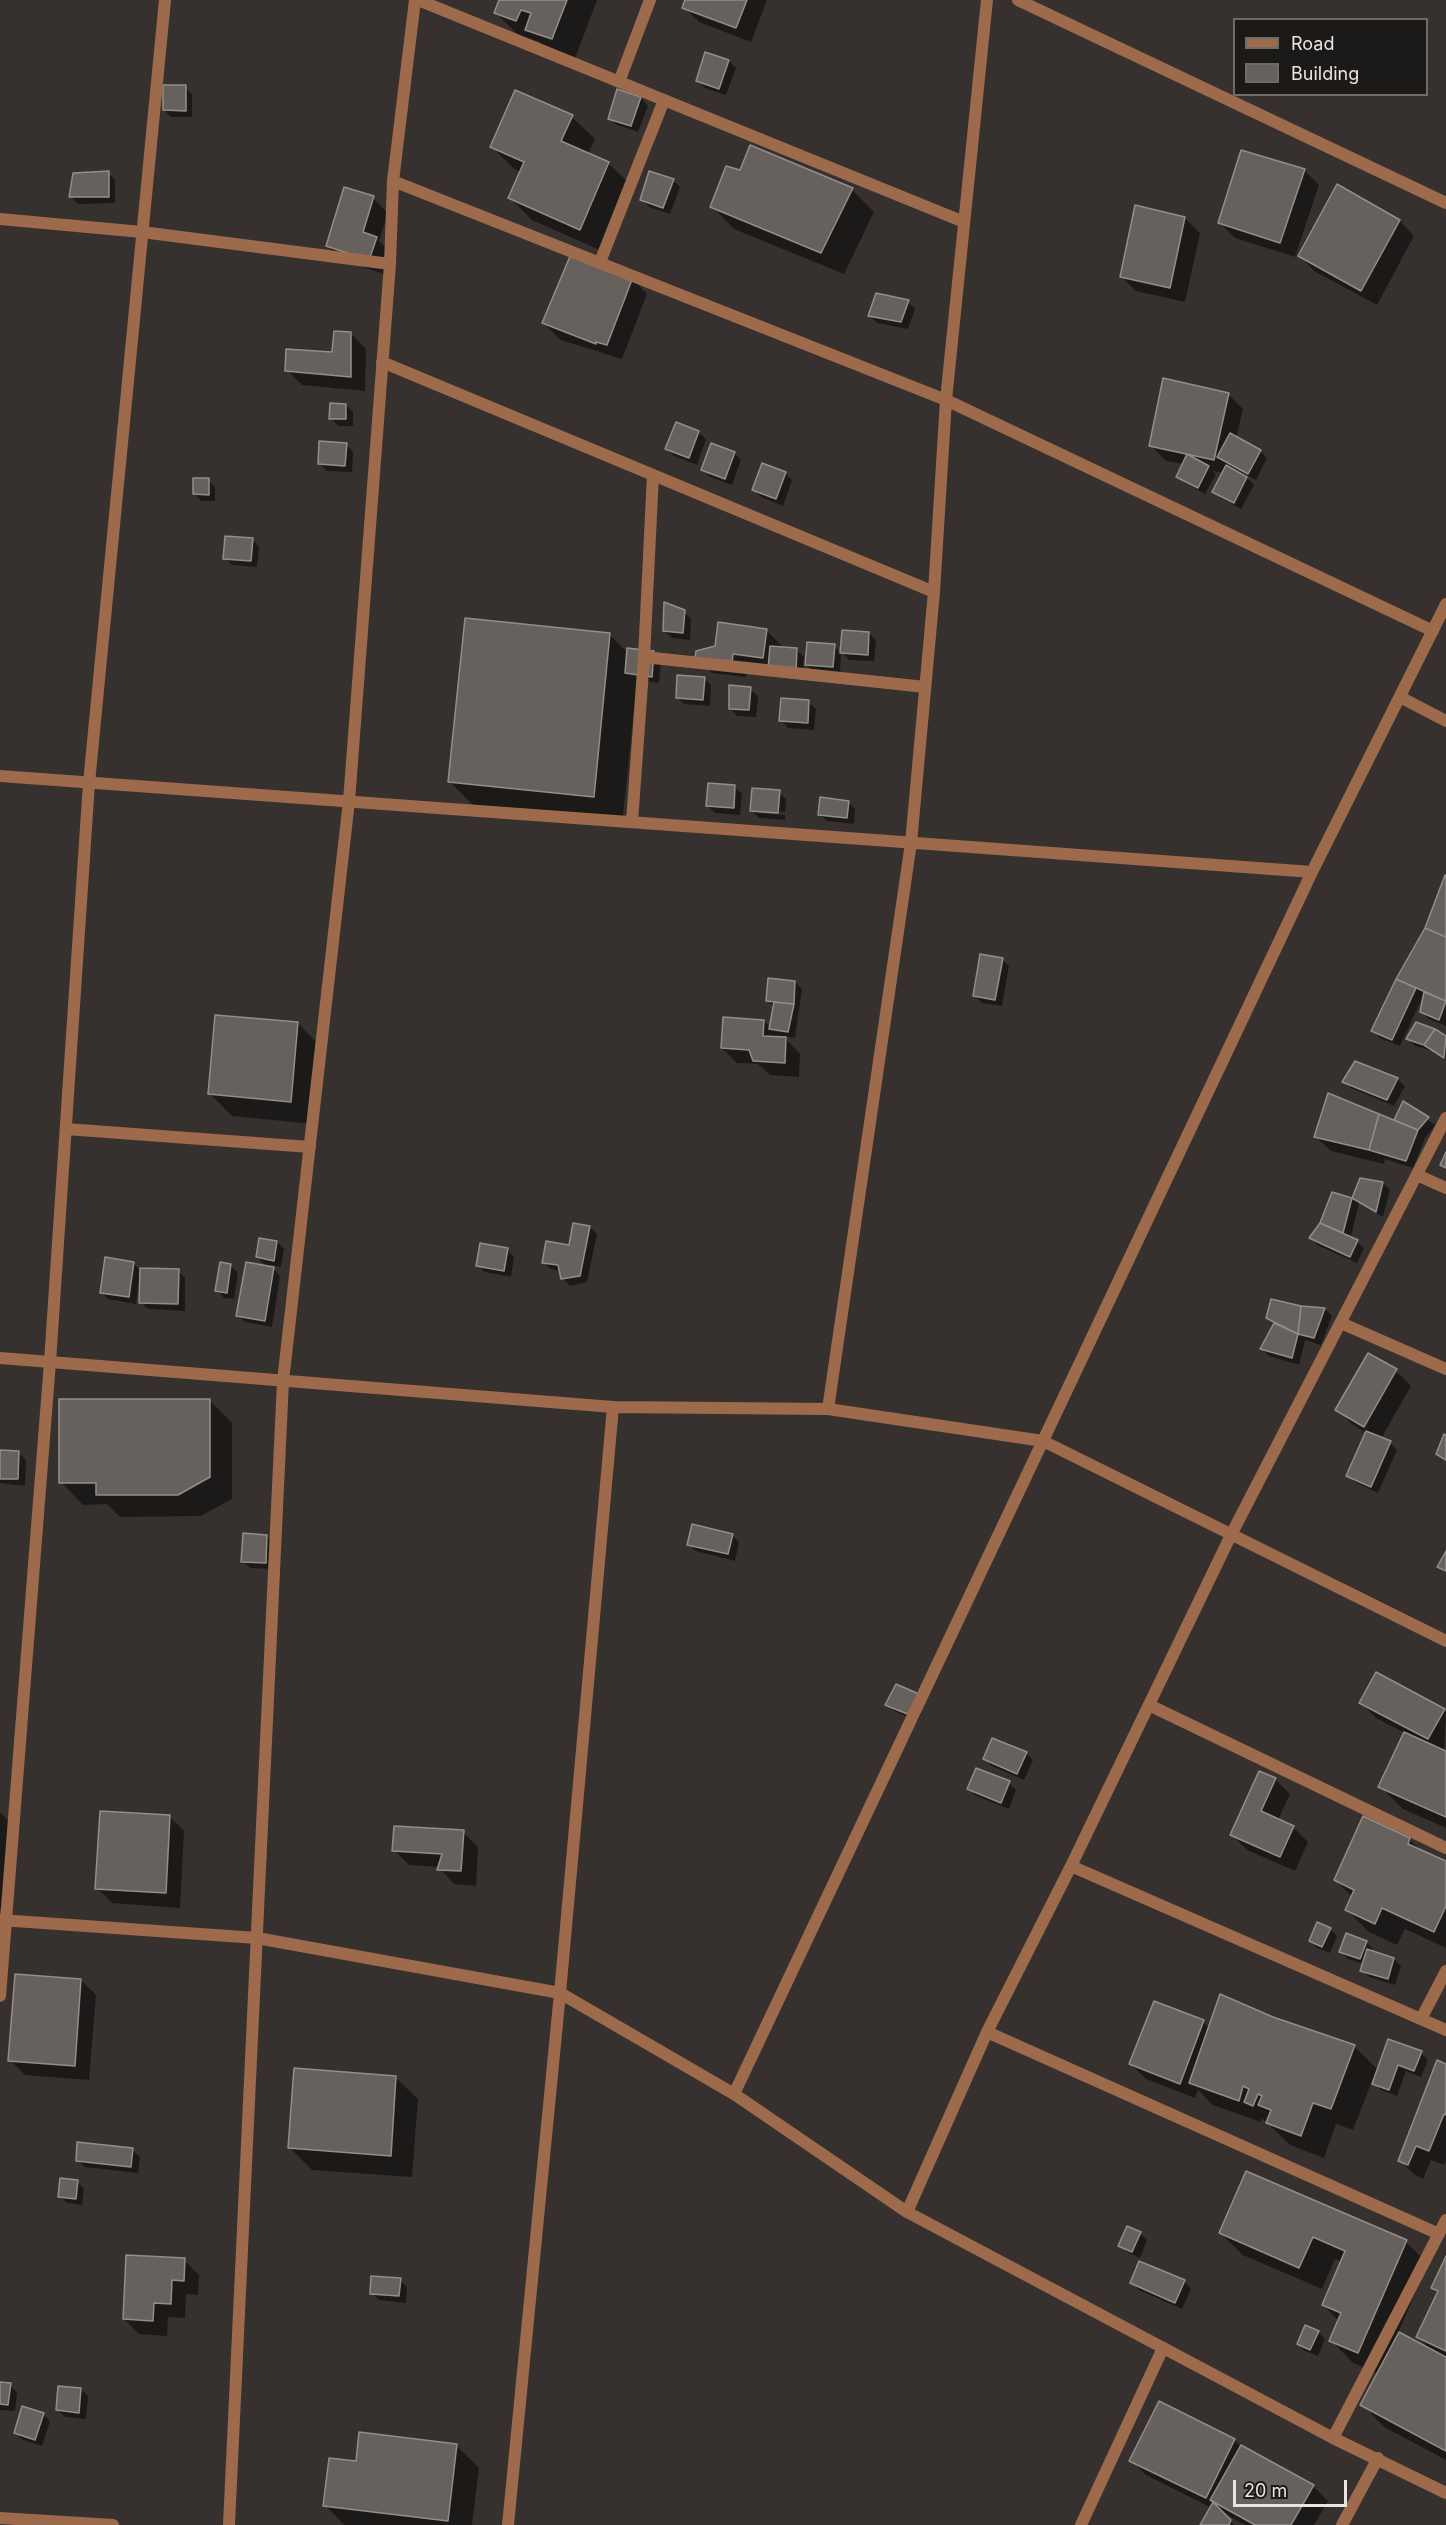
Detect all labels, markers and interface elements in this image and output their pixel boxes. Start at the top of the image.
legend [1233,18,1428,96]
text: Road [1291,33,1334,54]
text: Building [1291,63,1359,84]
scale bar [1236,2468,1350,2506]
text: 20 m [1244,2480,1287,2501]

